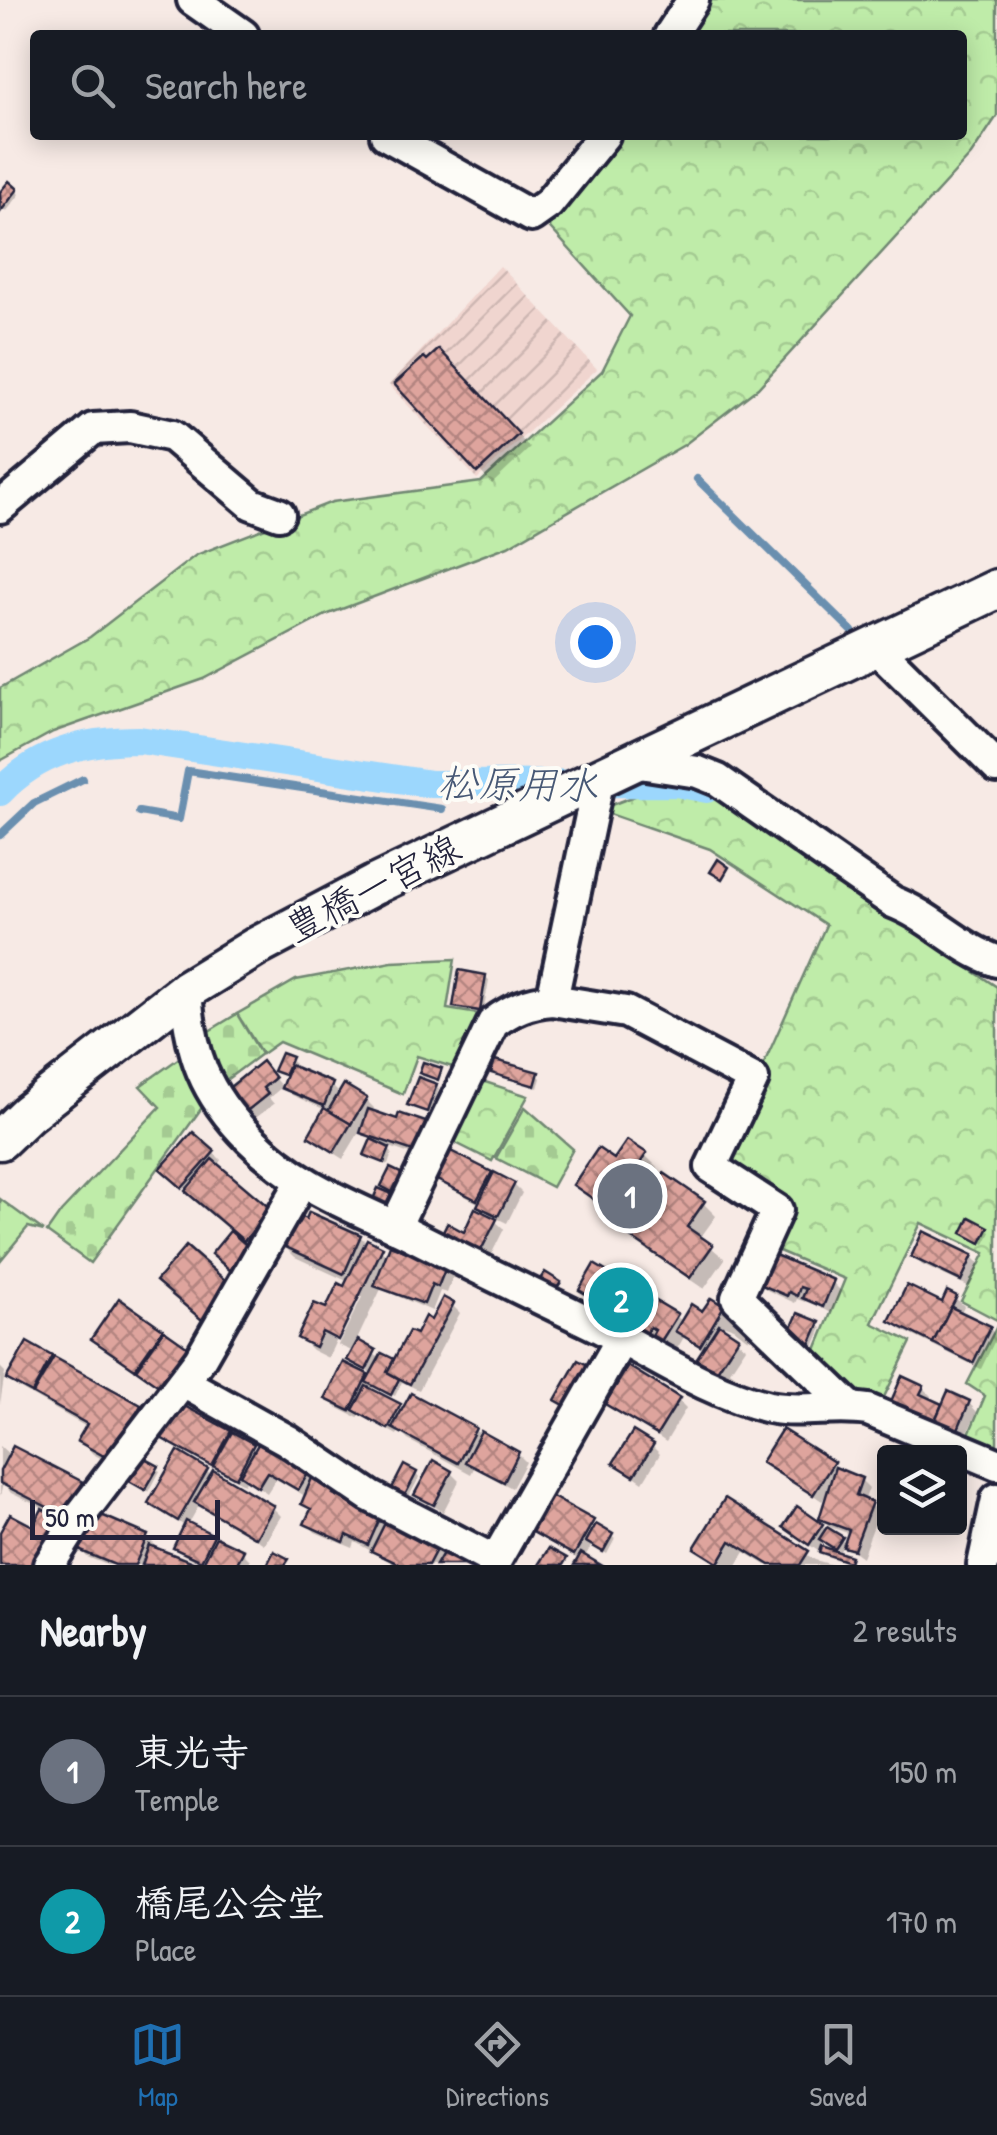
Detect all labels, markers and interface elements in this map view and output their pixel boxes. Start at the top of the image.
search box [30,30,967,140]
icon: search [65,58,120,113]
text: Search here [145,59,307,111]
your location [570,617,621,668]
water label: 松原用水 [438,755,598,811]
street label: 豊橋一宮線 [276,821,469,953]
pin: 1 [598,1158,662,1234]
pin: 2 [588,1262,654,1338]
map controls [877,1445,967,1535]
button: layers [877,1445,967,1535]
scale bar [30,1495,220,1540]
text: 50 m [45,1498,95,1536]
text: Nearby [40,1602,147,1659]
text: 2 results [853,1609,957,1652]
text: 東光寺 [135,1726,249,1778]
text: 1 [67,1750,78,1793]
text: 150 m [888,1750,957,1793]
text: Temple [135,1778,219,1821]
text: 橋尾公会堂 [135,1876,325,1928]
text: 2 [65,1900,80,1943]
text: 170 m [886,1900,957,1943]
text: Place [135,1928,197,1971]
tab: Map [130,2017,185,2115]
tab: Directions [446,2017,549,2115]
tab: Saved [810,2017,867,2115]

